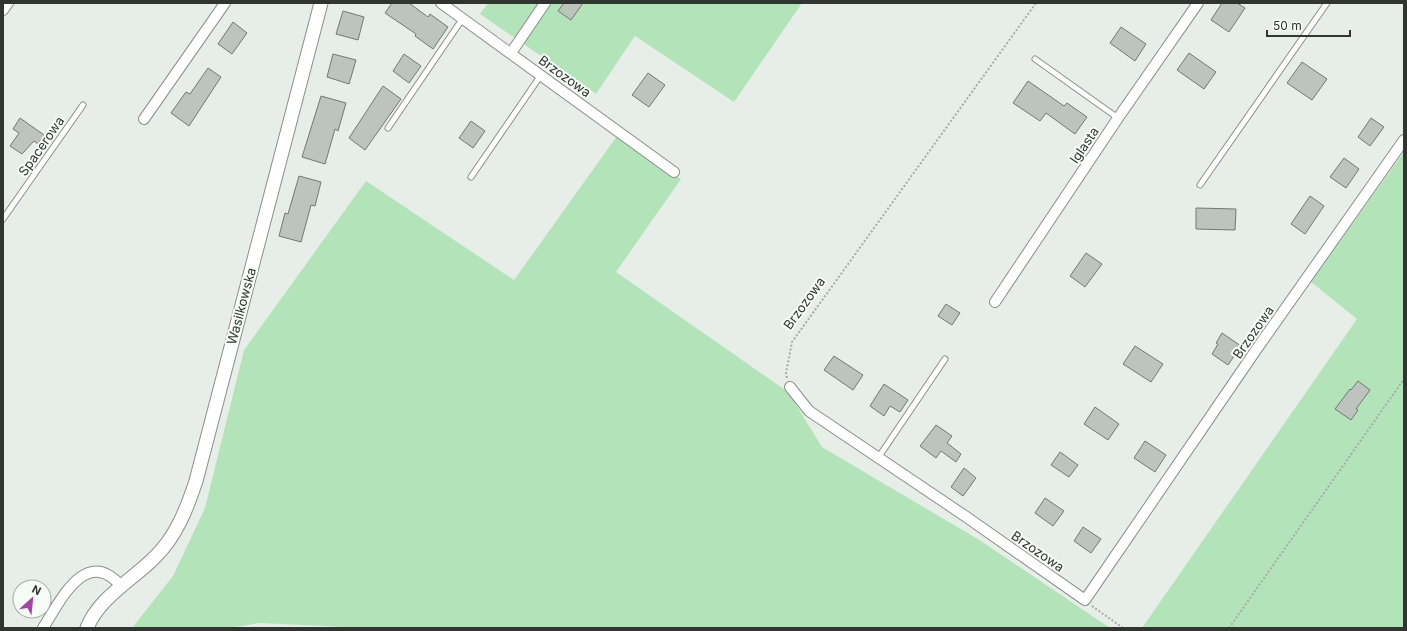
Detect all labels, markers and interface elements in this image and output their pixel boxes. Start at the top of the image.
scale bar [1267,12,1350,38]
text: 50 m [1273,18,1302,33]
street label: Brzozowa [536,52,594,100]
street label: Spacerowa [15,113,67,179]
street label: Iglasta [1066,124,1102,166]
street label: Wasilkowska [223,266,259,346]
street label: Brzozowa [780,274,828,332]
street label: Brzozowa [1229,303,1277,361]
street label: Brzozowa [1009,527,1067,575]
north arrow [12,579,52,619]
text: N [30,582,43,598]

